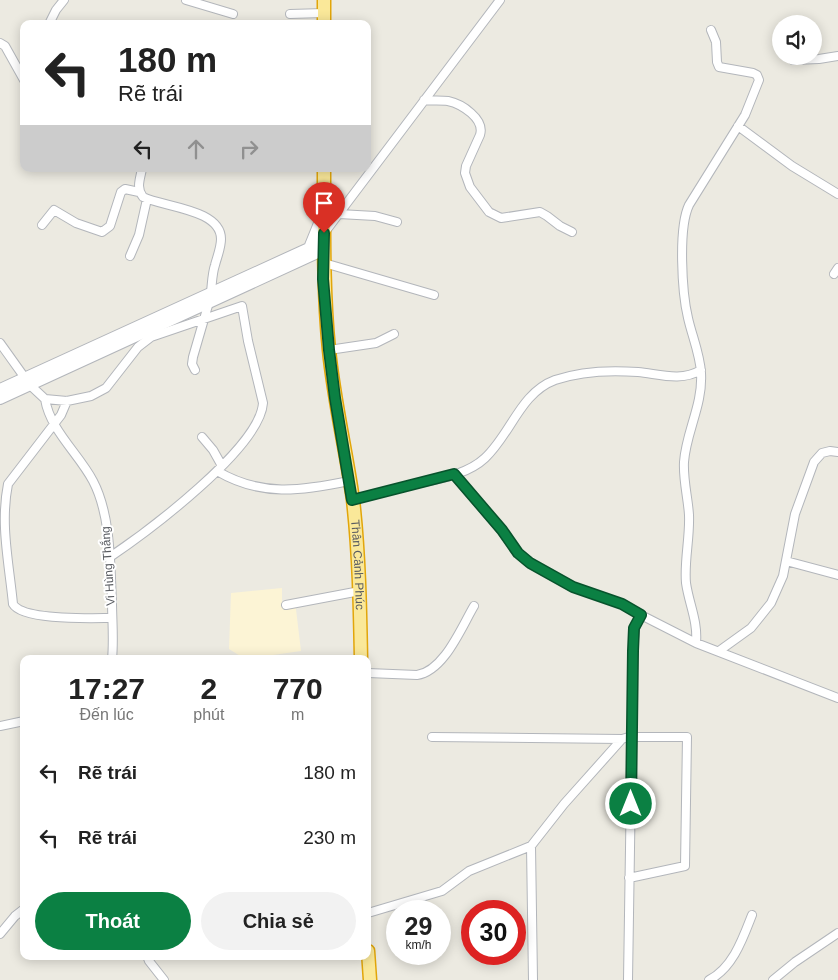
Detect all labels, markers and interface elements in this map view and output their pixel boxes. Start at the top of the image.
map controls [772,15,822,65]
button: sound [772,15,822,65]
icon: left [35,40,100,105]
text: 180 m [118,40,217,79]
text: Rẽ trái [118,81,183,106]
icon: left [129,135,157,163]
icon: ahead [182,135,210,163]
icon: right [235,135,263,163]
pin [303,182,345,233]
icon: arrive [310,189,338,217]
street label: Thân Cảnh Phúc [348,519,367,610]
street label: Vi Hùng Thắng [97,526,118,606]
text: 17:27 [68,672,145,705]
text: 2 [200,672,217,705]
text: 770 [273,672,323,705]
text: Đến lúc [80,706,134,723]
text: phút [193,706,224,723]
text: m [291,706,304,723]
icon: left [35,759,63,787]
text: Rẽ trái [78,762,137,783]
text: 180 m [303,762,356,783]
position arrow [604,777,656,829]
icon: left [35,824,63,852]
text: Rẽ trái [78,827,137,848]
text: 230 m [303,827,356,848]
button: Thoát [35,892,191,950]
button: Chia sẻ [201,892,356,950]
speed limit sign: 30 [461,900,526,965]
text: 29 [405,912,432,940]
text: km/h [405,938,432,952]

